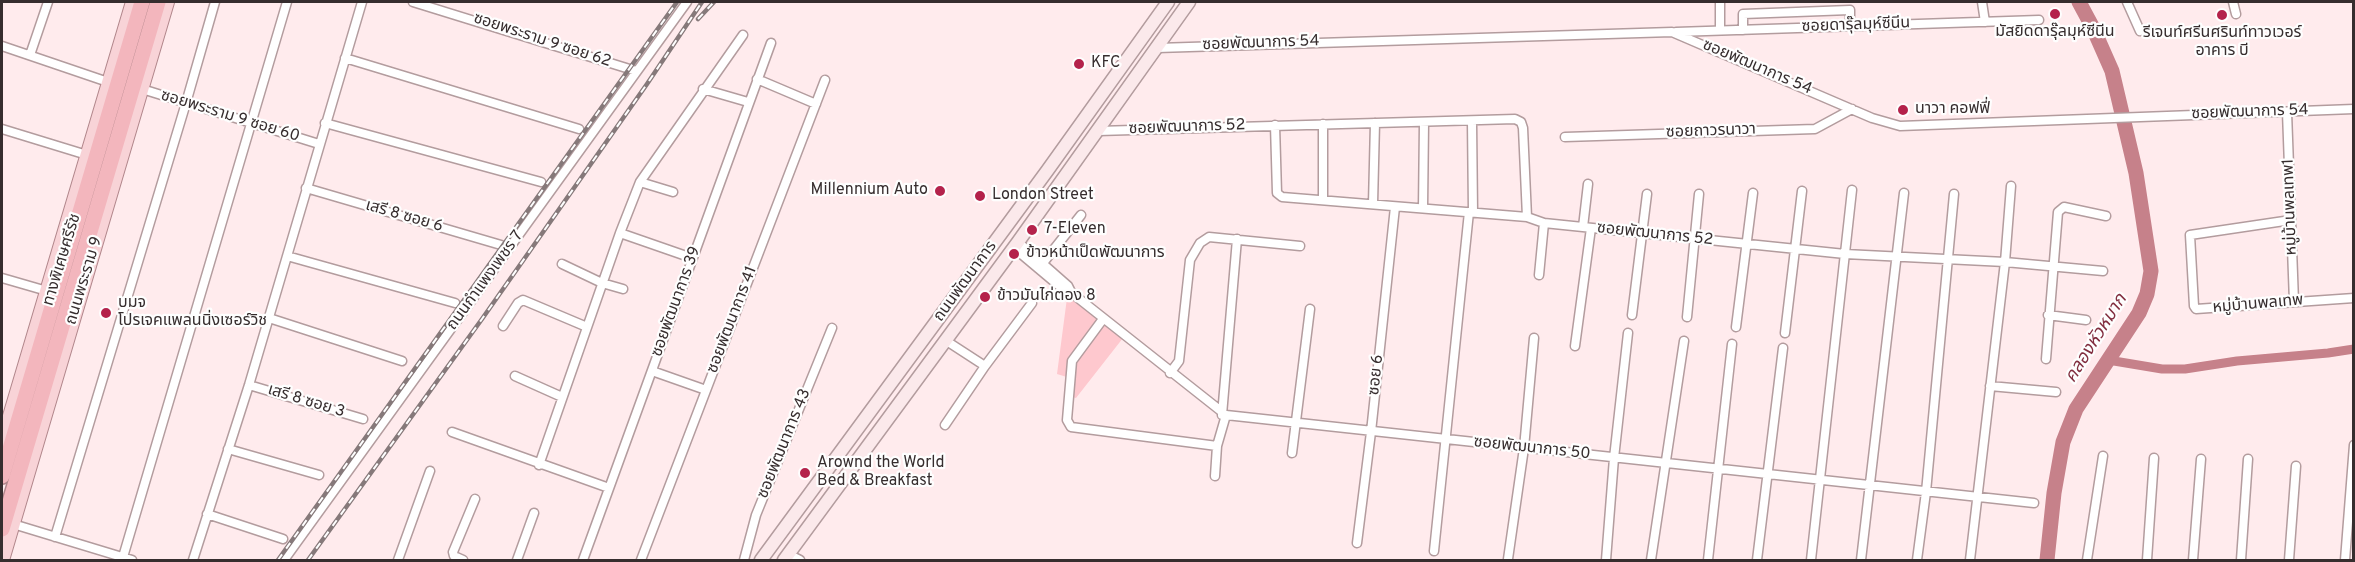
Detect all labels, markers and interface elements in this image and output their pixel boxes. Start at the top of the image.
marker: มัสยิดดารุ๊ลมุห์ซีนีน [2048,7,2062,21]
marker: รีเจนท์ศรีนศรินท์ทาวเวอร์ อาคาร บี [2215,8,2229,22]
street label: ซอยพระราม 9 ซอย 62 [471,10,613,72]
street label: ซอยดารุ๊ลมุห์ซีนีน [1801,15,1911,37]
place label: มัสยิดดารุ๊ลมุห์ซีนีน [1995,23,2115,43]
place label: รีเจนท์ศรีนศรินท์ทาวเวอร์ อาคาร บี [2143,24,2301,62]
street label: ซอยพัฒนาการ 54 [1202,32,1320,56]
street label: ซอยพัฒนาการ 54 [1699,36,1815,100]
place label: KFC [1091,54,1120,74]
marker: KFC [1072,57,1086,71]
street label: ซอยพระราม 9 ซอย 60 [158,87,302,147]
place label: นาวา คอฟฟี่ [1915,100,1990,120]
street label: ซอยพัฒนาการ 54 [2191,101,2309,125]
marker: นาวา คอฟฟี่ [1896,103,1910,117]
street label: ซอยพัฒนาการ 52 [1128,116,1246,140]
street label: ซอยถาวรนาวา [1666,121,1756,143]
street label: หมู่บ้านพลเทพ1 [2280,158,2302,256]
place label: Millennium Auto [811,181,928,201]
marker: Millennium Auto [933,184,947,198]
place label: London Street [992,186,1094,206]
marker: London Street [973,189,987,203]
street label: เสรี 8 ซอย 6 [363,197,445,237]
street label: ทางพิเศษศรีรัช [40,212,86,308]
street label: ซอยพัฒนาการ 52 [1596,219,1714,251]
place label: 7-Eleven [1044,220,1106,240]
marker: 7-Eleven [1025,223,1039,237]
street label: ถนนกำแพงเพชร 7 [444,228,528,334]
street label: ถนนพระราม 9 [63,235,107,327]
street label: ถนนพัฒนาการ [930,238,1002,326]
street label: ซอยพัฒนาการ 39 [648,244,706,360]
place label: ข้าวหน้าเป็ดพัฒนาการ [1026,244,1165,264]
marker: ข้าวหน้าเป็ดพัฒนาการ [1007,247,1021,261]
street label: ซอยพัฒนาการ 41 [704,264,762,376]
place label: ข้าวมันไก่ตอง 8 [997,287,1096,307]
marker: ข้าวมันไก่ตอง 8 [978,290,992,304]
water label: คลองหัวหมาก [2061,291,2133,387]
street label: หมู่บ้านพลเทพ [2212,291,2304,319]
place label: บมจ โปรเจคแพลนนิ่งเซอร์วิช [118,294,267,332]
marker: บมจ โปรเจคแพลนนิ่งเซอร์วิช [99,306,113,320]
street label: ซอย 6 [1365,354,1389,396]
street label: เสรี 8 ซอย 3 [265,381,347,423]
street label: ซอยพัฒนาการ 43 [754,386,816,502]
street label: ซอยพัฒนาการ 50 [1473,433,1591,465]
place label: Arownd the World Bed & Breakfast [817,454,945,492]
marker: Arownd the World Bed & Breakfast [798,466,812,480]

